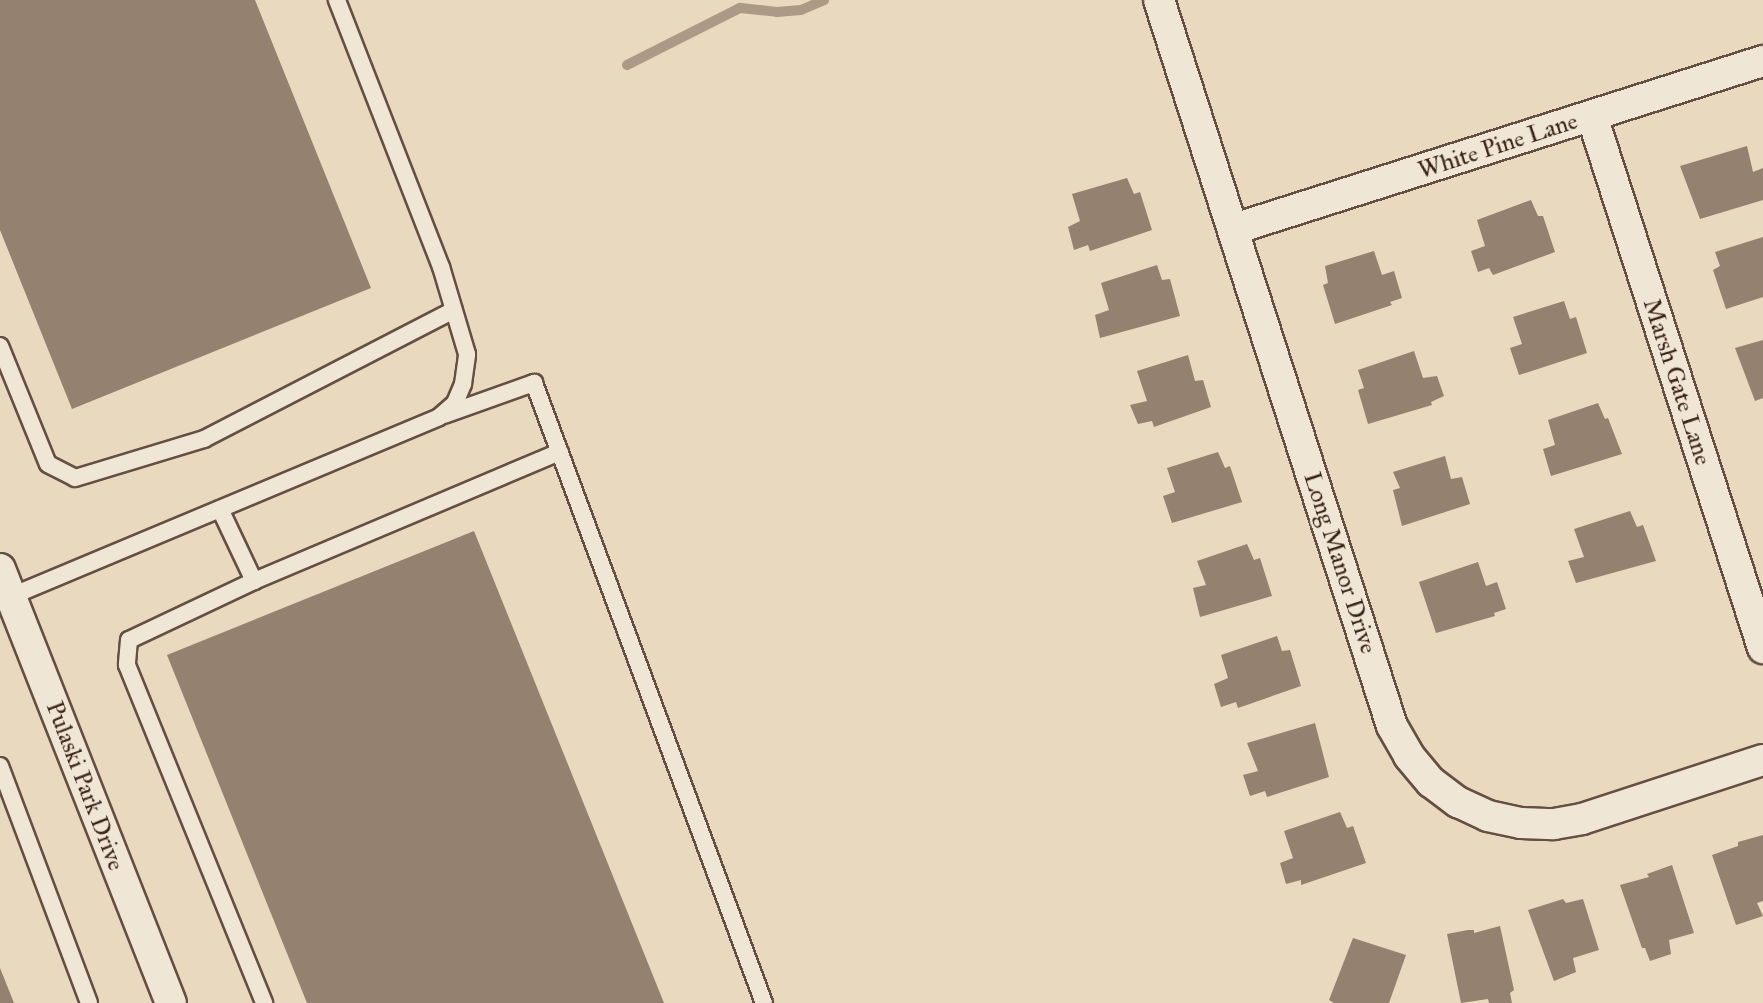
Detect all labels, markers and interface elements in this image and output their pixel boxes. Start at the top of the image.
street label: White Pine Lane [1415,107,1581,185]
street label: Marsh Gate Lane [1637,295,1717,469]
street label: Long Manor Drive [1297,469,1383,657]
street label: Pulaski Park Drive [40,697,130,875]

